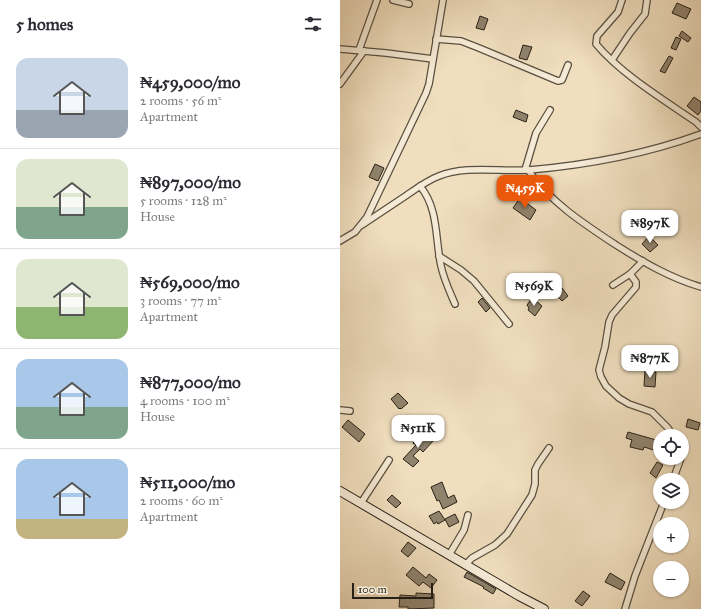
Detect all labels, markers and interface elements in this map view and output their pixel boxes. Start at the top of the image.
icon: filters [302,13,324,35]
text: 5 homes [16,14,73,35]
text: ₦459,000/mo [140,72,240,93]
icon: home [48,74,96,122]
text: 2 rooms · 56 m² [140,93,222,109]
text: Apartment [140,109,198,125]
text: ₦897,000/mo [140,172,241,193]
icon: home [48,175,96,223]
pin: ₦459K [497,175,553,209]
text: ₦459K [506,180,544,196]
text: 5 rooms · 128 m² [140,193,227,209]
text: House [140,209,175,225]
pin: ₦897K [622,210,678,244]
text: ₦897K [630,215,670,231]
text: ₦569,000/mo [140,272,240,293]
pin: ₦569K [506,273,562,307]
icon: home [48,275,96,323]
text: ₦569K [515,278,553,294]
text: 3 rooms · 77 m² [140,293,222,309]
text: Apartment [140,309,198,325]
pin: ₦877K [622,345,678,379]
text: ₦877K [630,350,670,366]
text: ₦877,000/mo [140,372,241,393]
icon: home [48,375,96,423]
text: 4 rooms · 100 m² [140,393,230,409]
text: House [140,409,175,425]
pin: ₦511K [390,415,446,449]
text: ₦511K [401,420,435,436]
map controls [653,429,689,597]
button: locate [653,429,689,465]
text: ₦511,000/mo [140,472,235,493]
button: layers [653,473,689,509]
icon: home [48,475,96,523]
text: 2 rooms · 60 m² [140,493,223,509]
text: Apartment [140,509,198,525]
button: + [653,517,689,553]
button: − [653,561,689,597]
scale bar [352,581,433,600]
text: 100 m [358,583,387,596]

